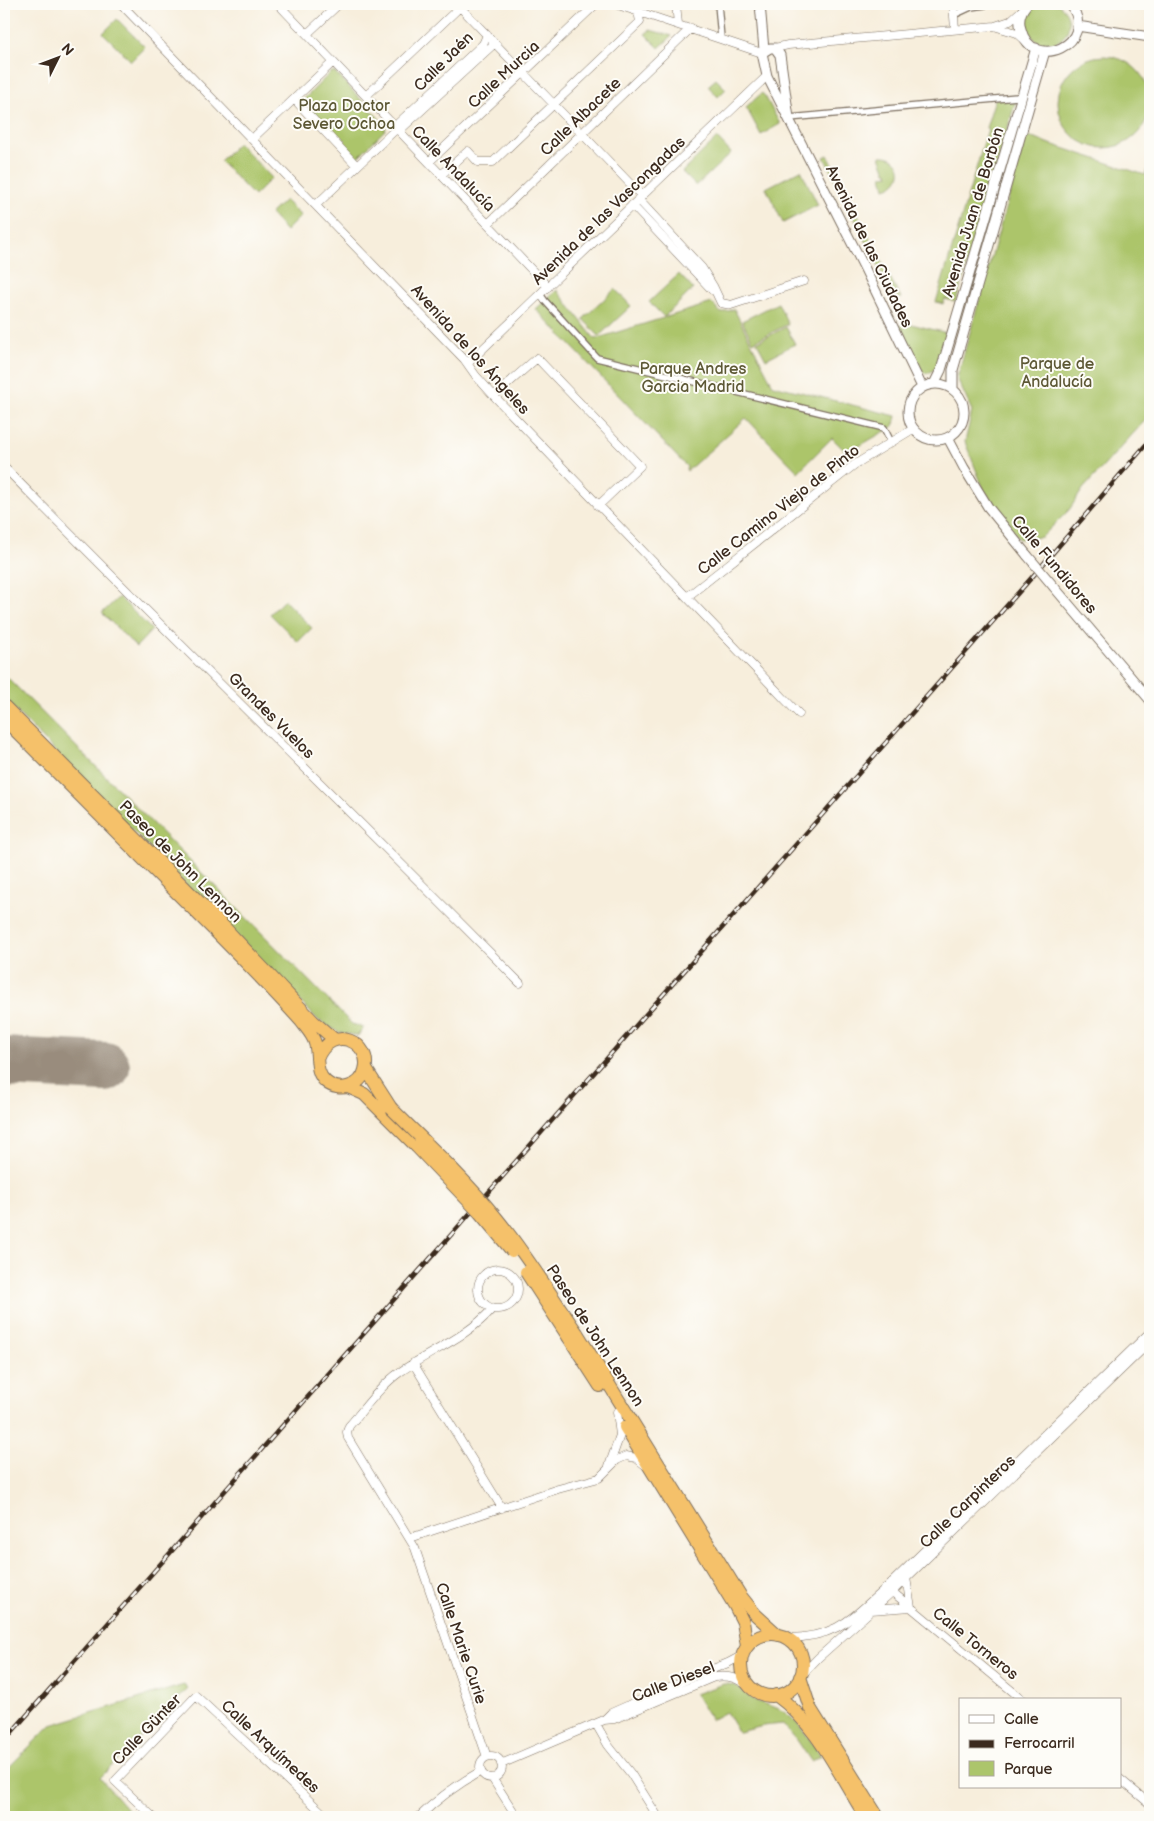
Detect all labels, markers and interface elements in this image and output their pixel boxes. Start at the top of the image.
street label: Calle Jaén [410,28,478,96]
north arrow [32,32,82,82]
street label: Calle Murcia [464,37,544,113]
text: N [57,40,77,59]
street label: Calle Albacete [537,74,626,160]
park label: Plaza Doctor Severo Ochoa [293,97,395,134]
street label: Calle Andalucía [407,122,499,216]
street label: Avenida Juan de Borbón [939,125,1008,300]
street label: Avenida de las Vascongadas [528,133,690,289]
street label: Avenida de las Ciudades [821,162,916,331]
street label: Avenida de los Ángeles [407,280,535,419]
park label: Parque de Andalucía [1020,355,1095,392]
park label: Parque Andres Garcia Madrid [640,360,746,397]
street label: Calle Camino Viejo de Pinto [694,441,864,579]
street label: Calle Fundidores [1007,512,1101,618]
street label: Grandes Vuelos [224,669,318,763]
street label: Paseo de John Lennon [115,797,245,927]
street label: Paseo de John Lennon [542,1261,648,1410]
street label: Calle Carpinteros [916,1451,1020,1553]
street label: Calle Marie Curie [431,1580,490,1707]
street label: Calle Torneros [928,1604,1022,1684]
street label: Calle Diesel [629,1658,718,1707]
street label: Calle Günter [109,1691,186,1769]
street label: Calle Arquímedes [217,1697,323,1798]
legend [959,1698,1122,1788]
text: Calle [1004,1710,1039,1729]
text: Ferrocarril [1004,1734,1075,1753]
text: Parque [1004,1760,1053,1779]

